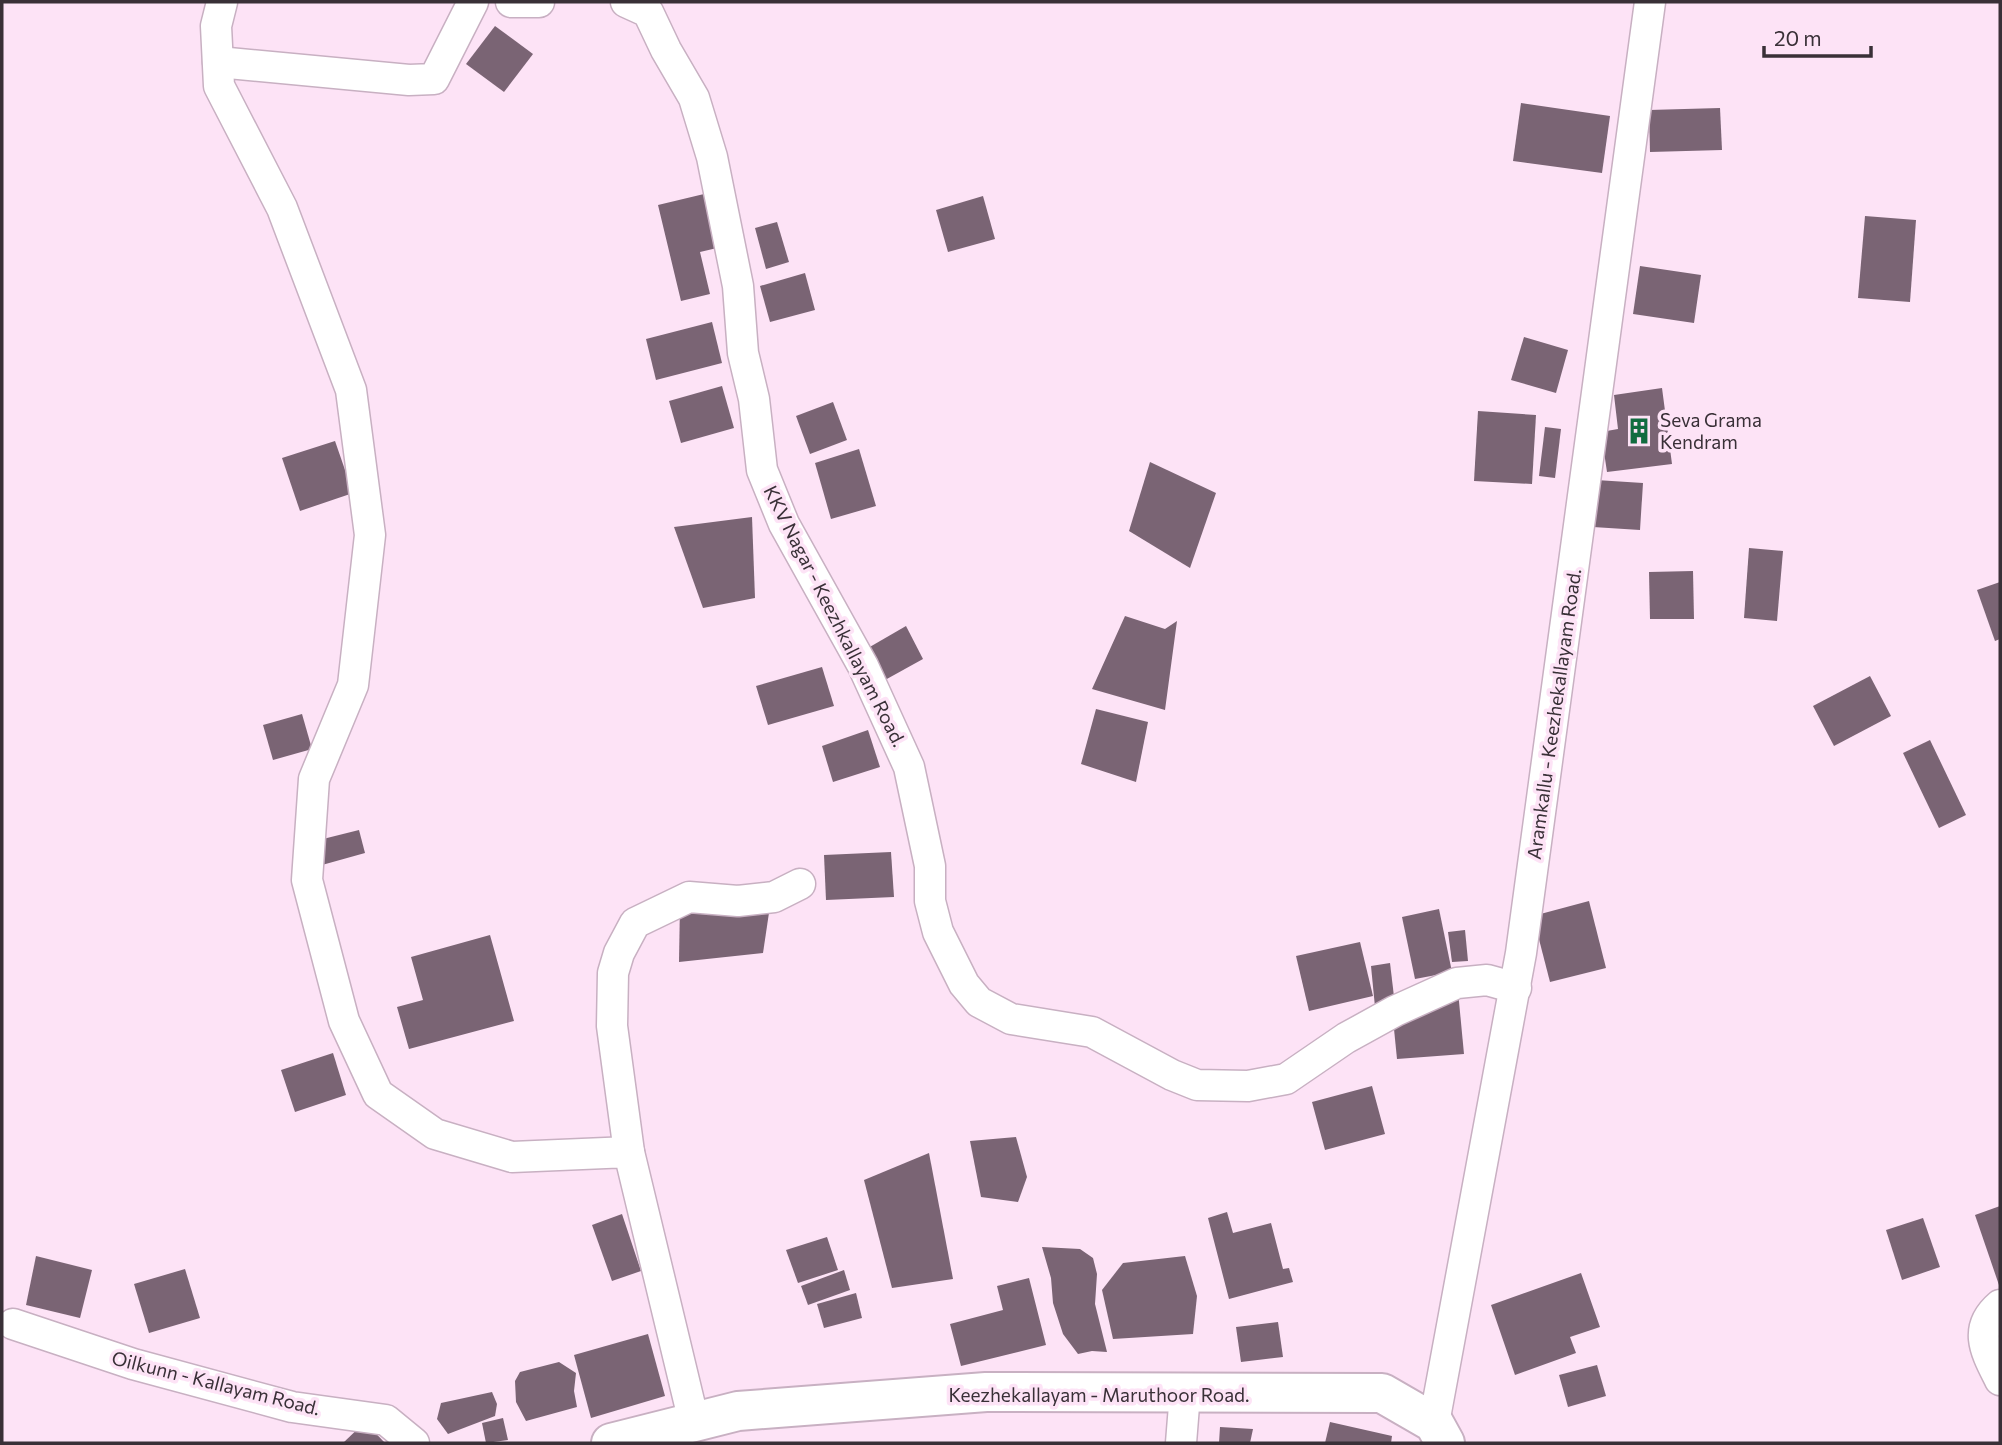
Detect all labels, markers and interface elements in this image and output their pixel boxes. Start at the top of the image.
scale bar [1764,14,1871,58]
text: 20 m [1774,25,1822,50]
place label: Seva Grama Kendram [1660,408,1762,453]
building icon: Seva Grama Kendram [1624,416,1654,446]
street label: KKV Nagar - Keezhkallayam Road. [759,481,912,750]
street label: Aramkallu - Keezhekallayam Road. [1522,567,1585,861]
street label: Oilkunn - Kallayam Road. [110,1345,323,1420]
street label: Keezhekallayam - Maruthoor Road. [948,1383,1250,1406]

